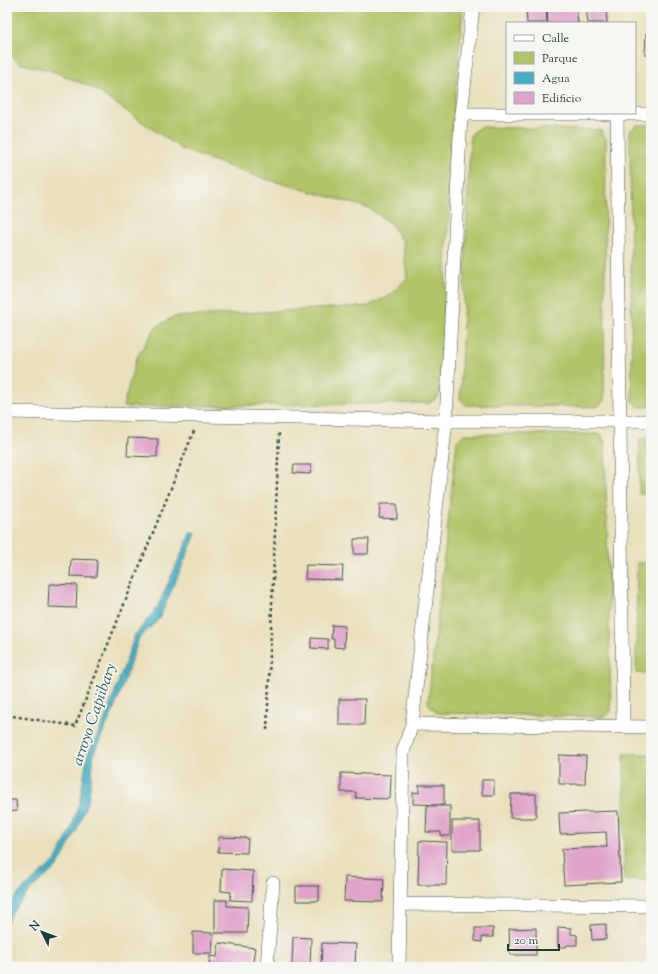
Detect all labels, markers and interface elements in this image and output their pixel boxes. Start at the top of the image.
legend [506,22,636,114]
text: Calle [542,30,570,48]
text: Parque [542,50,578,68]
text: Agua [542,70,570,88]
text: Edificio [542,90,582,108]
water label: arroyo Capiibary [67,660,123,769]
north arrow [22,912,62,952]
text: N [26,917,44,935]
scale bar [508,926,559,952]
text: 20 m [514,932,539,950]

